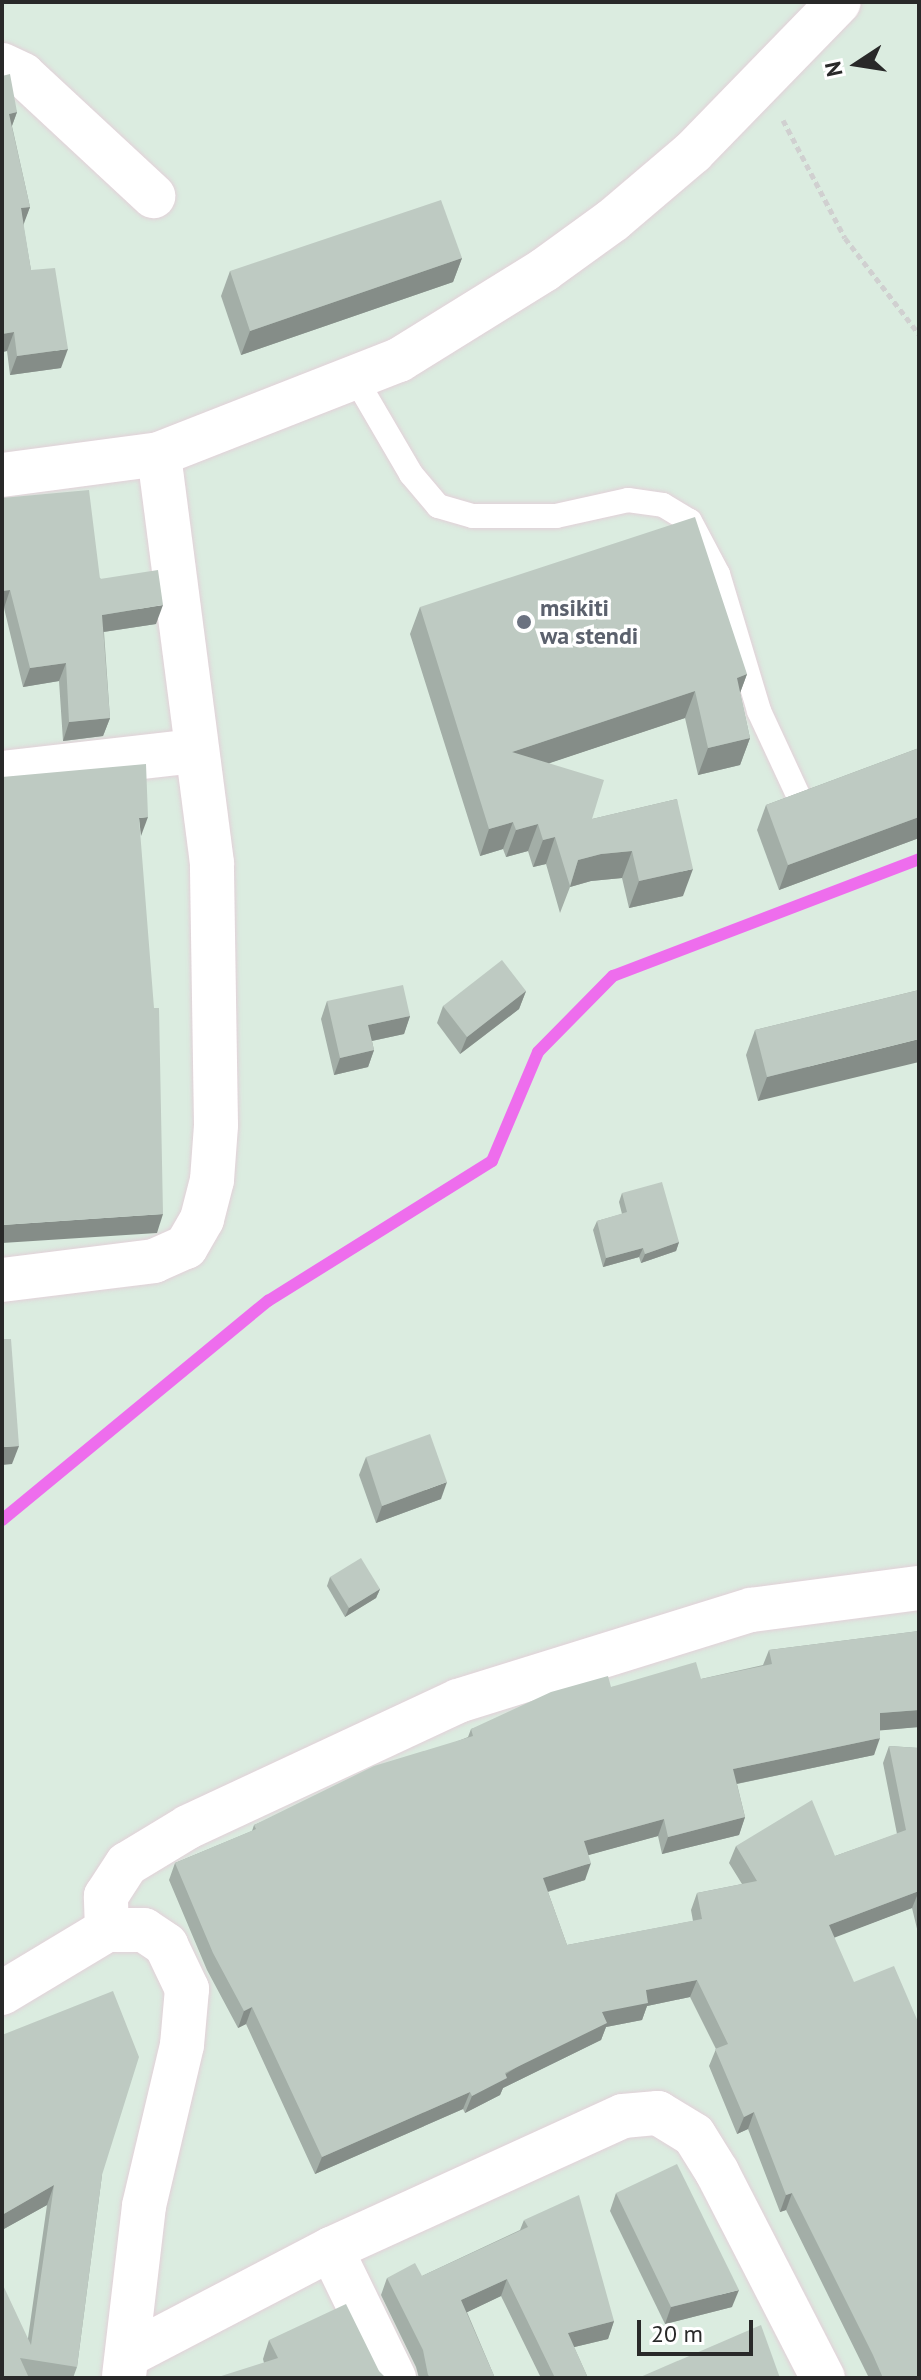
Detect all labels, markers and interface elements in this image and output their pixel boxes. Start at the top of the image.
north arrow [817,24,897,104]
text: N [818,59,849,79]
place label: msikiti wa stendi [540,594,638,650]
marker: msikiti wa stendi [515,613,533,631]
scale bar [641,2304,757,2354]
text: 20 m [651,2318,703,2349]

